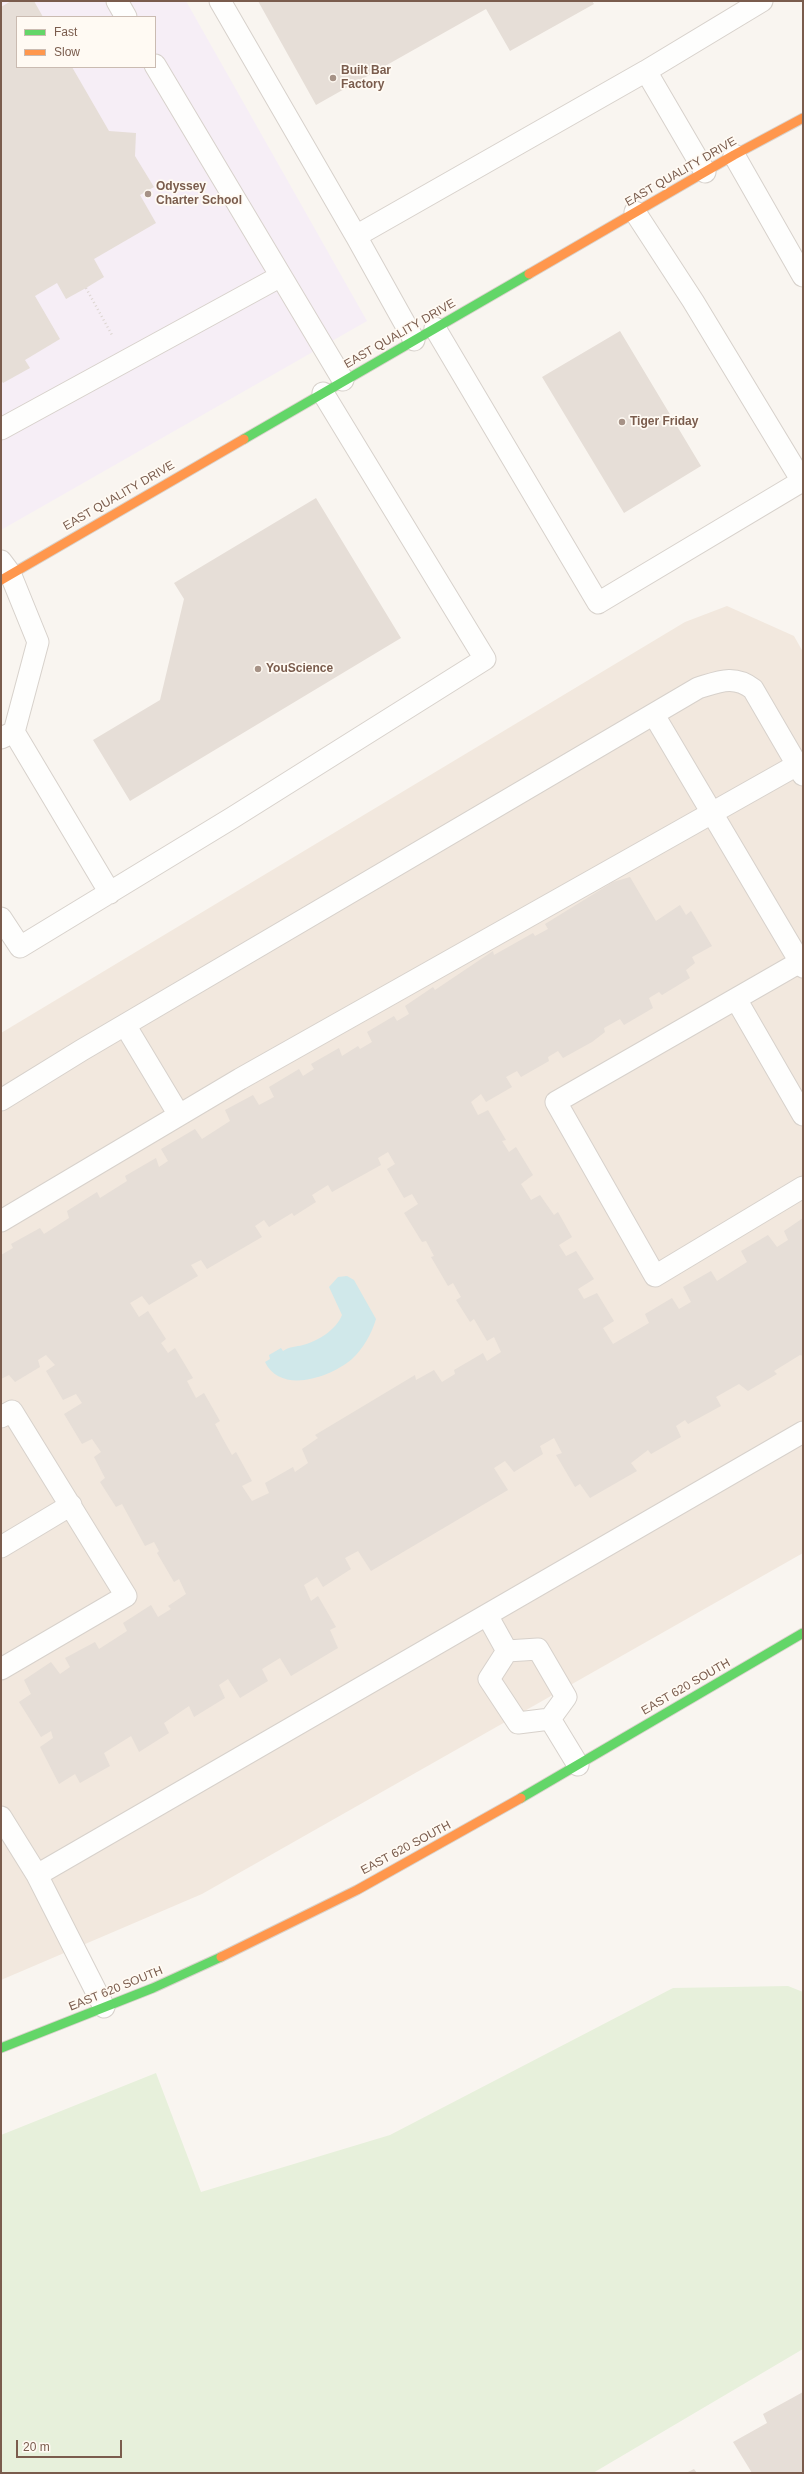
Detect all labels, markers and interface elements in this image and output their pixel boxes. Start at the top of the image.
legend [16,16,156,68]
text: Fast [54,25,77,39]
text: Slow [54,45,80,59]
place label: Built Bar Factory [341,64,391,92]
marker: Built Bar Factory [328,73,338,83]
street label: EAST QUALITY DRIVE [623,134,739,210]
place label: Odyssey Charter School [156,180,242,208]
marker: Odyssey Charter School [143,189,153,199]
street label: EAST QUALITY DRIVE [342,296,458,372]
place label: Tiger Friday [630,415,698,429]
marker: Tiger Friday [617,417,627,427]
street label: EAST QUALITY DRIVE [61,458,177,534]
place label: YouScience [266,662,333,676]
marker: YouScience [253,664,263,674]
street label: EAST 620 SOUTH [639,1656,733,1718]
street label: EAST 620 SOUTH [358,1818,454,1878]
street label: EAST 620 SOUTH [67,1964,165,2014]
scale bar [18,2432,124,2458]
text: 20 m [23,2440,50,2454]

